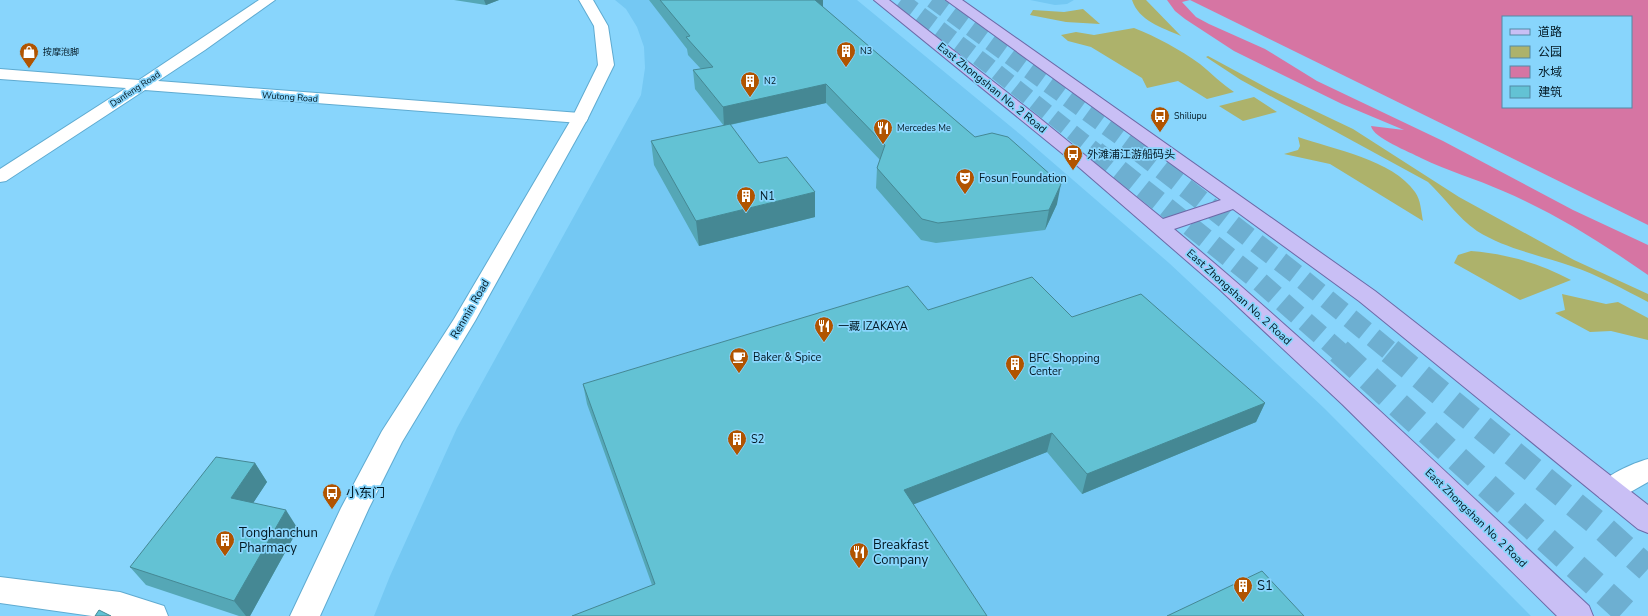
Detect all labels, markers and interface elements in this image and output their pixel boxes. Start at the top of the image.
legend [1502,16,1632,108]
text: 道路 [1538,24,1562,40]
street label: East Zhongshan No. 2 Road [934,39,1050,137]
building icon: N3 [835,40,857,68]
shop icon: 按摩泡脚 [18,41,40,69]
text: 公园 [1538,44,1562,60]
place label: N3 [860,45,872,57]
place label: 按摩泡脚 [43,46,79,58]
text: 水域 [1538,64,1562,80]
street label: Danfeng Road [107,68,163,110]
building icon: N2 [739,70,761,98]
place label: N2 [764,75,776,87]
text: 建筑 [1538,84,1562,100]
street label: Wutong Road [262,89,318,105]
bus stop icon: Shiliupu [1149,105,1171,133]
place label: Shiliupu [1174,110,1207,122]
restaurant icon: Mercedes Me [872,117,894,145]
place label: Mercedes Me [897,122,951,134]
bus stop icon: 外滩浦江游船码头 [1062,143,1084,171]
place label: 外滩浦江游船码头 [1087,147,1175,162]
theatre icon: Fosun Foundation [954,167,976,195]
place label: Fosun Foundation [979,171,1067,186]
building icon: N1 [735,185,757,213]
place label: N1 [760,189,775,204]
street label: East Zhongshan No. 2 Road [1183,246,1295,348]
street label: Renmin Road [447,277,493,341]
restaurant icon: 一藏 IZAKAYA [813,315,835,343]
place label: 一藏 IZAKAYA [838,319,908,334]
cafe icon: Baker & Spice [728,346,750,374]
place label: Baker & Spice [753,350,821,365]
place label: BFC Shopping Center [1029,351,1100,379]
building icon: BFC Shopping Center [1004,353,1026,381]
building icon: S2 [726,428,748,456]
place label: S2 [751,432,764,447]
street label: East Zhongshan No. 2 Road [1422,465,1530,571]
bus stop icon: 小东门 [321,482,343,510]
place label: 小东门 [346,484,385,502]
place label: Tonghanchun Pharmacy [239,524,318,557]
building icon: Tonghanchun Pharmacy [214,529,236,557]
place label: Breakfast Company [873,536,929,569]
restaurant icon: Breakfast Company [848,541,870,569]
building icon: S1 [1232,575,1254,603]
place label: S1 [1257,577,1273,595]

